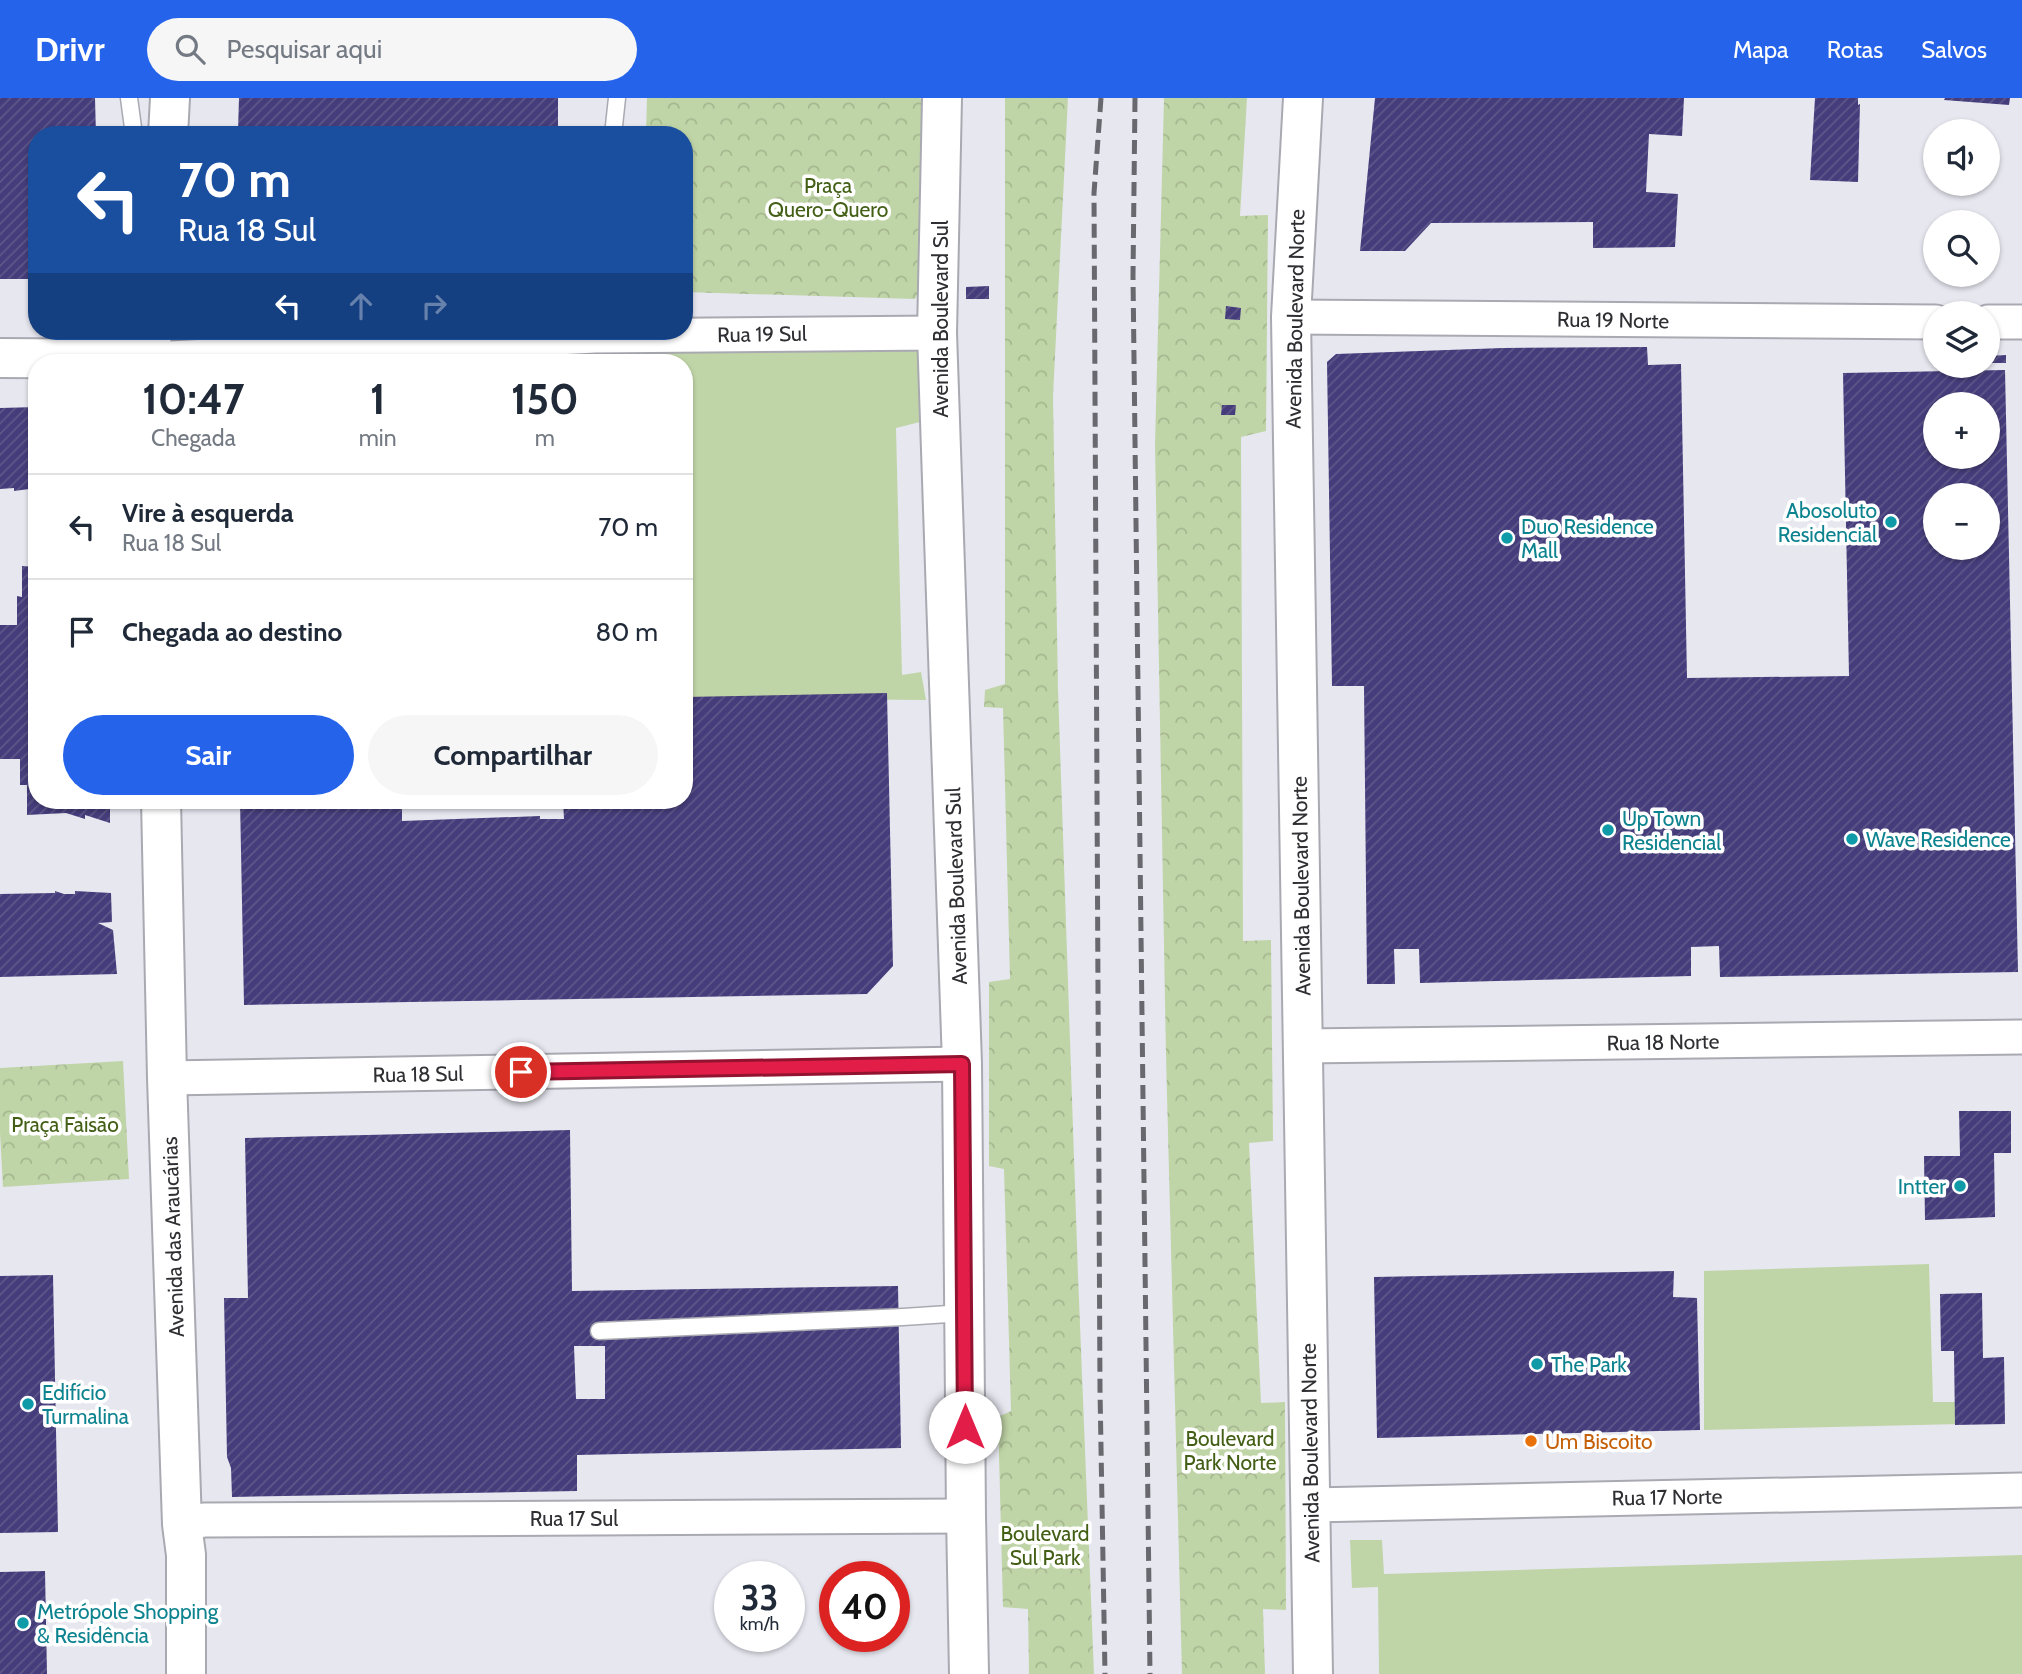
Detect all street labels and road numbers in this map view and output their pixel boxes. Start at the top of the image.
street label: Avenida Boulevard Norte [1281,209,1309,429]
street label: Avenida Boulevard Sul [928,220,953,418]
street label: Rua 19 Norte [1557,307,1670,333]
street label: Rua 19 Sul [717,321,807,347]
street label: Avenida Boulevard Norte [1287,776,1315,996]
street label: Avenida Boulevard Sul [940,787,972,985]
street label: Rua 18 Norte [1606,1029,1720,1055]
street label: Rua 18 Sul [372,1061,464,1087]
street label: Avenida das Araucárias [157,1136,189,1338]
street label: Avenida Boulevard Norte [1296,1343,1324,1563]
street label: Rua 17 Norte [1611,1484,1723,1510]
street label: Rua 17 Sul [530,1506,618,1531]

